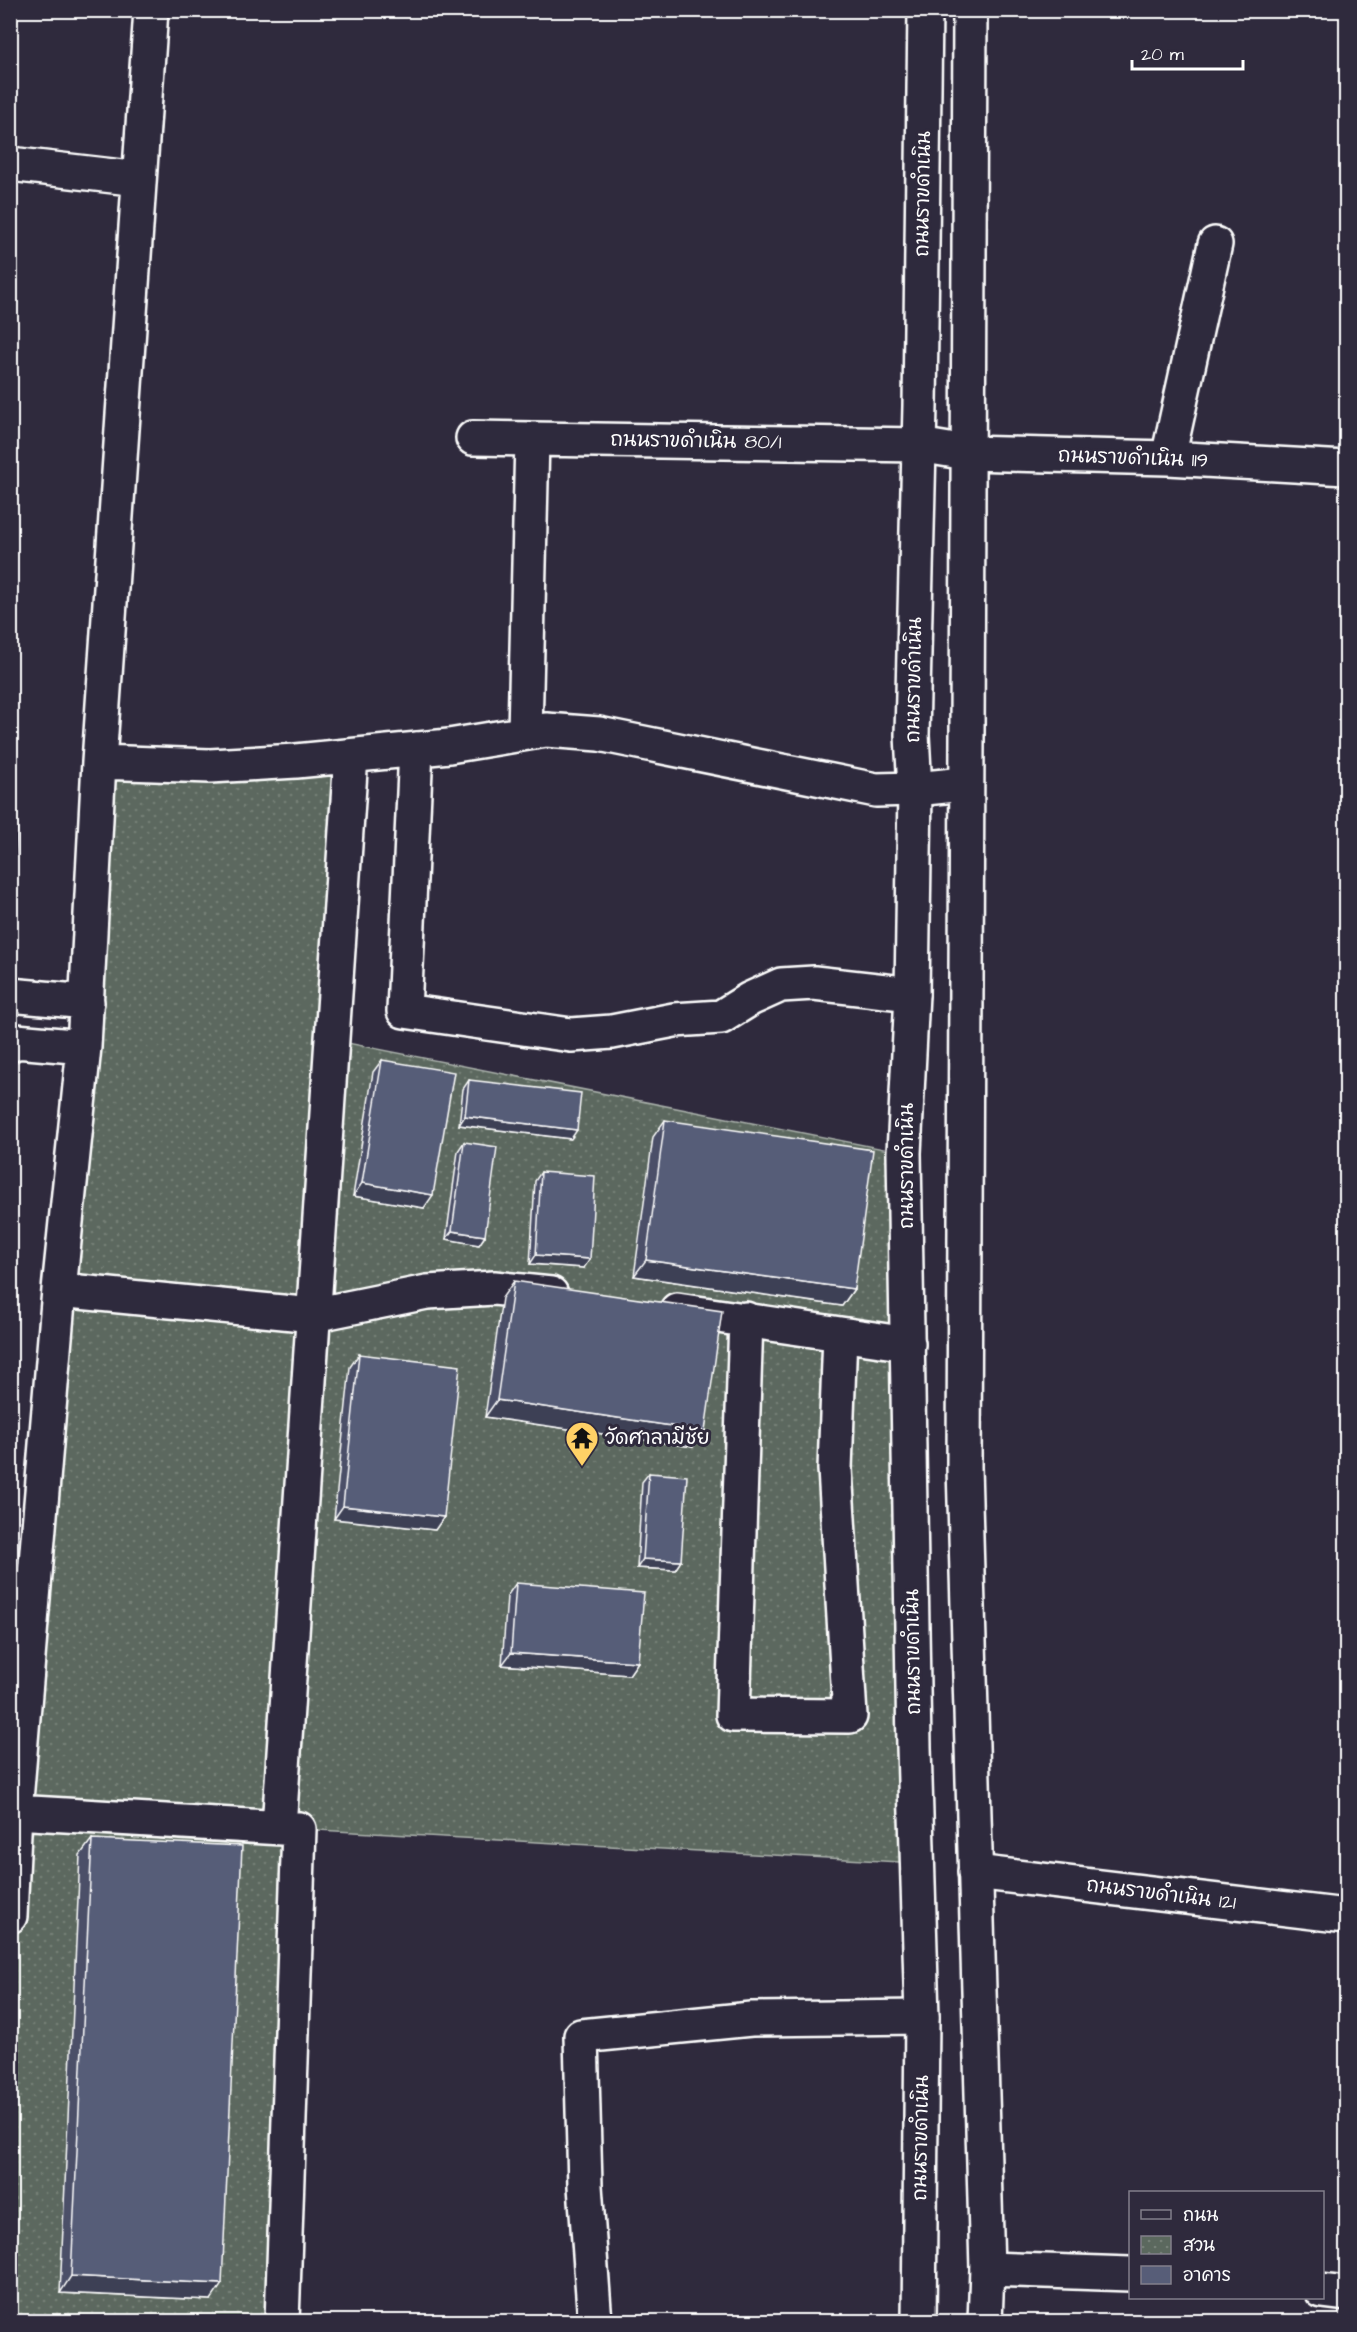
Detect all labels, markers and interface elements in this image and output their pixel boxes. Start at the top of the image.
scale bar [1132,33,1243,71]
text: 20 m [1141,42,1184,67]
street label: ถนนราขดำเนิน [908,130,938,257]
street label: ถนนราขดำเนิน 80/1 [610,426,782,456]
street label: ถนนราขดำเนิน 119 [1057,441,1209,475]
street label: ถนนราขดำเนิน [899,616,929,743]
street label: ถนนราขดำเนิน [893,1103,921,1229]
temple icon: วัดศาลามีชัย [564,1420,600,1467]
place label: วัดศาลามีชัย [605,1424,710,1452]
street label: ถนนราขดำเนิน [898,1588,928,1715]
street label: ถนนราขดำเนิน 121 [1085,1871,1238,1917]
street label: ถนนราขดำเนิน [906,2074,936,2201]
legend [1129,2191,1324,2299]
text: ถนน [1183,2203,1218,2228]
text: สวน [1183,2233,1215,2258]
text: อาคาร [1183,2263,1231,2288]

